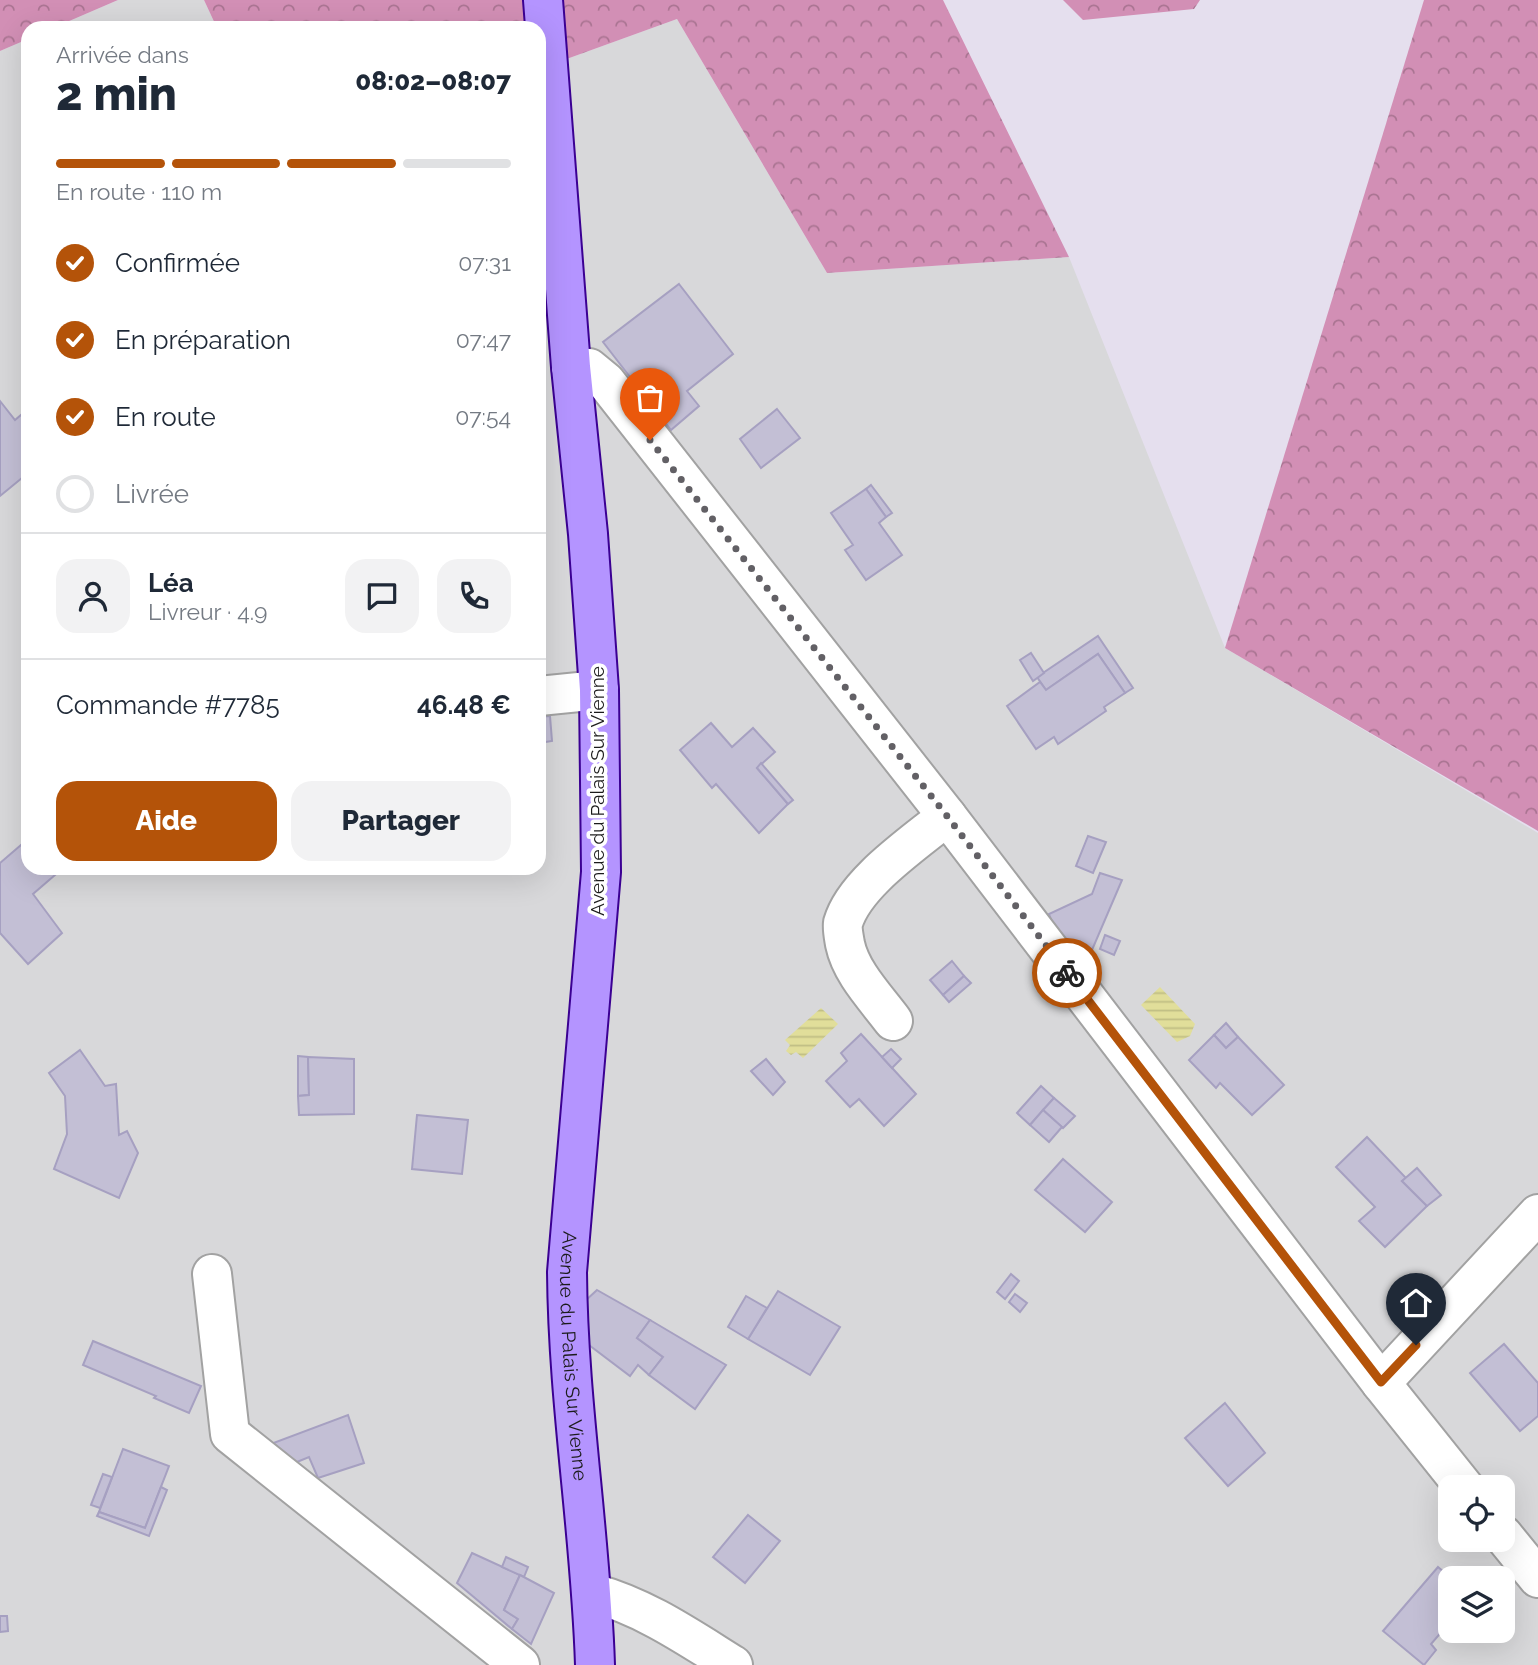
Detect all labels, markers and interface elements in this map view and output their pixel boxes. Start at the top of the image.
text: Arrivée dans [56,41,189,68]
text: 08:02–08:07 [355,66,511,96]
text: 2 min [56,67,177,121]
text: En route · 110 m [56,178,222,205]
icon: check [56,244,94,282]
text: Confirmée [115,248,240,278]
text: 07:31 [458,249,511,276]
icon: check [56,321,94,359]
text: En préparation [115,325,291,355]
text: 07:47 [456,326,511,353]
pin [620,368,680,440]
icon: bag [631,379,669,417]
icon: check [56,398,94,436]
text: En route [115,402,216,432]
text: 07:54 [455,403,511,430]
text: Livrée [115,479,189,509]
button: person [56,559,130,633]
button: chat [345,559,419,633]
button: phone [437,559,511,633]
text: Léa [148,568,194,598]
text: Livreur · 4.9 [148,598,268,625]
street label: Avenue du Palais Sur Vienne [586,666,608,916]
text: Commande #7785 [56,690,280,720]
text: 46.48 € [417,690,511,720]
button: Aide [56,781,277,861]
button: Partager [291,781,511,861]
courier [1032,938,1102,1008]
icon: bike [1048,954,1086,992]
street label: Avenue du Palais Sur Vienne [556,1230,592,1482]
pin [1386,1273,1446,1345]
icon: home [1397,1284,1435,1322]
map controls [1438,1475,1515,1643]
button: locate [1438,1475,1515,1552]
button: layers [1438,1566,1515,1643]

